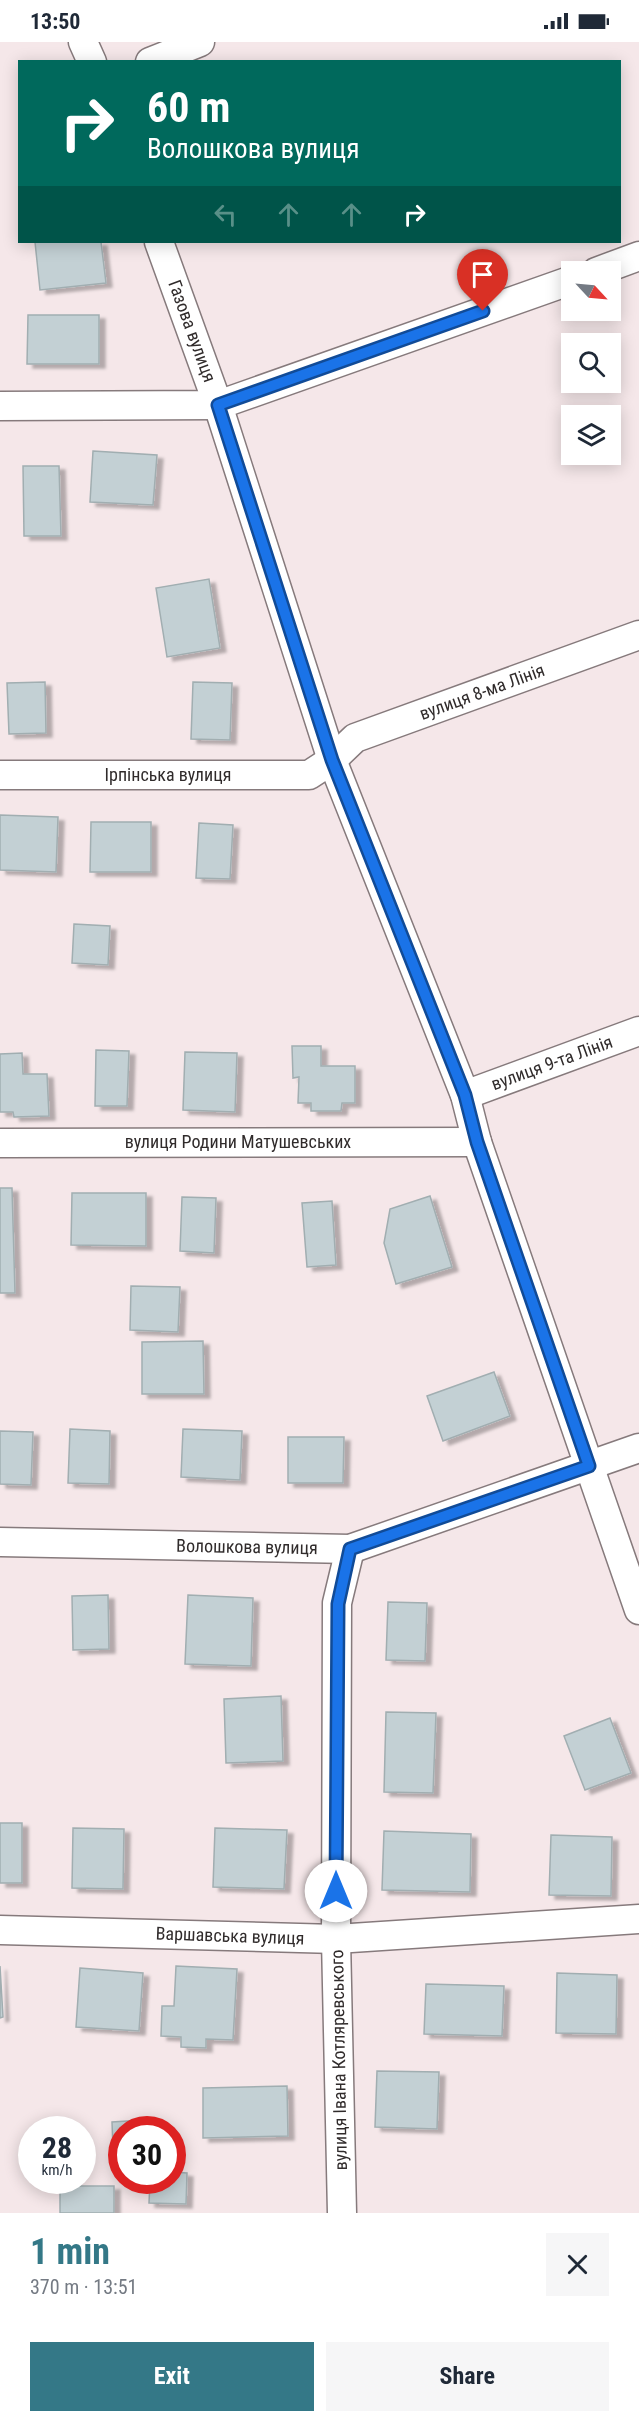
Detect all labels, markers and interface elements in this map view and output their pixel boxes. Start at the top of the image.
text: 13:50 [30,9,81,34]
text: 60 m [147,83,230,132]
icon: right [48,84,126,162]
text: Волошкова вулиця [147,133,359,165]
icon: left [209,198,242,231]
icon: ahead [272,198,305,231]
icon: ahead [335,198,368,231]
icon: right [398,198,431,231]
pin [457,249,508,311]
icon: arrive [466,258,499,291]
north arrow [561,261,621,321]
map controls [561,261,621,465]
street label: Газова вулиця [164,277,221,385]
button: search [561,333,621,393]
button: layers [561,405,621,465]
street label: вулиця 8-ма Лінія [416,659,547,724]
street label: Ірпінська вулиця [105,764,231,785]
street label: вулиця 9-та Лінія [488,1031,615,1094]
street label: вулиця Родини Матушевських [125,1131,351,1152]
street label: Волошкова вулиця [176,1535,318,1558]
position arrow [304,1859,368,1923]
street label: Варшавська вулиця [155,1922,305,1949]
street label: вулиця Івана Котляревського [326,1949,351,2171]
speed limit sign: 30 [108,2116,186,2194]
text: 28 [42,2130,72,2165]
text: km/h [42,2161,72,2179]
text: 1 min [30,2231,110,2273]
button: close [546,2233,609,2296]
text: 370 m · 13:51 [30,2275,137,2299]
button: Exit [30,2342,314,2411]
button: Share [326,2342,609,2411]

